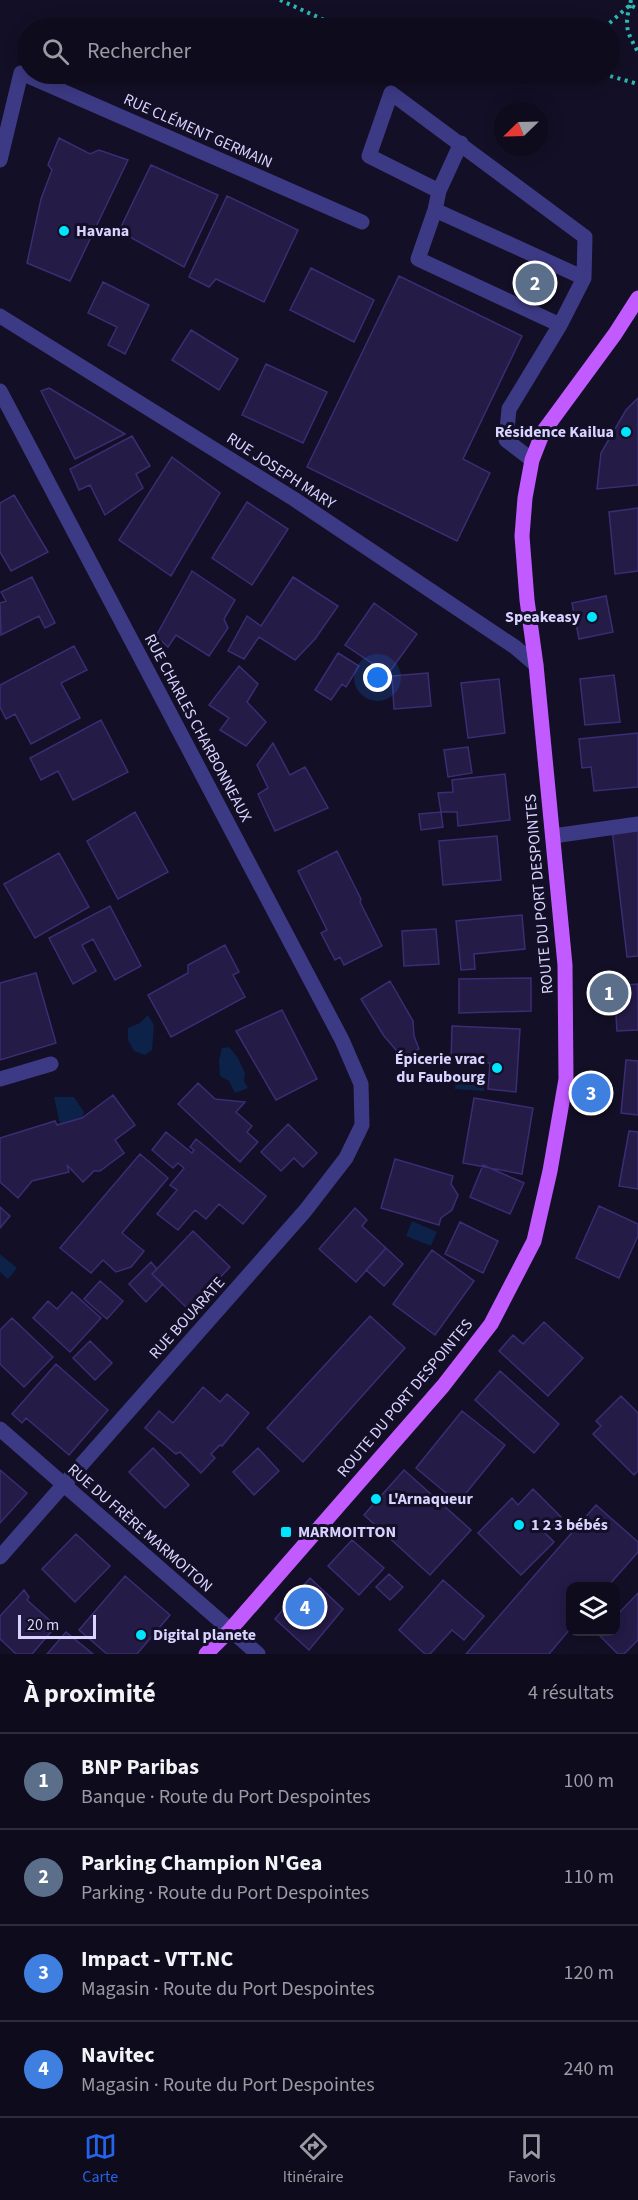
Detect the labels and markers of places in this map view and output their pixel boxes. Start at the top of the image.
place label: Havana [76,220,129,242]
marker: Havana [57,224,71,238]
pin: 2 [516,260,554,306]
place label: Résidence Kailua [495,421,614,443]
marker: Résidence Kailua [619,425,633,439]
place label: Speakeasy [505,606,581,628]
marker: Speakeasy [585,610,599,624]
pin: 1 [590,970,628,1016]
place label: Épicerie vrac du Faubourg [395,1048,486,1088]
marker: Épicerie vrac du Faubourg [490,1061,504,1075]
pin: 3 [572,1070,610,1116]
place label: L'Arnaqueur [388,1488,473,1510]
marker: L'Arnaqueur [369,1492,383,1506]
place label: 1 2 3 bébés [531,1514,608,1536]
marker: 1 2 3 bébés [512,1518,526,1532]
place label: MARMOITTON [298,1521,396,1543]
marker: MARMOITTON [279,1525,293,1539]
pin: 4 [286,1584,324,1630]
place label: Digital planete [153,1624,256,1646]
marker: Digital planete [134,1628,148,1642]

